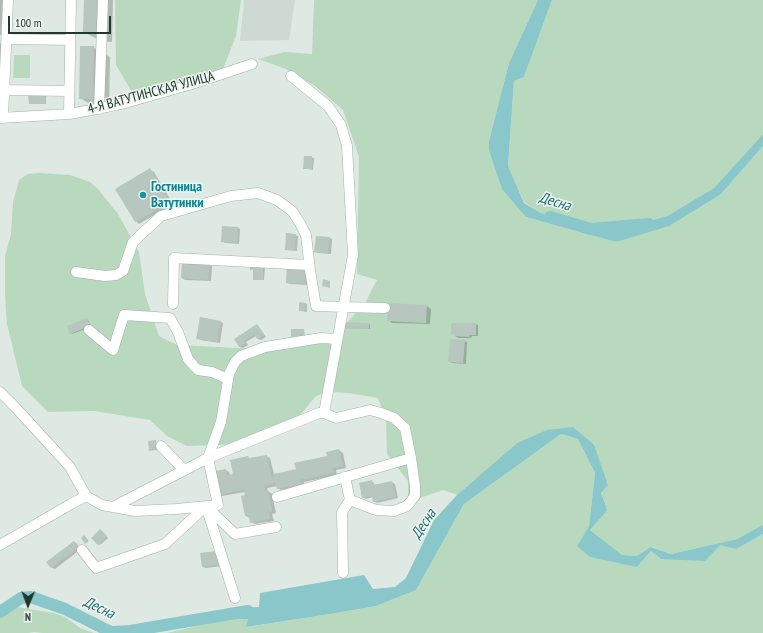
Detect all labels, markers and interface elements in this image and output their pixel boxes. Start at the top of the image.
scale bar [10,8,113,34]
text: 100 m [15,15,42,30]
street label: 4-Я ВАТУТИНСКАЯ УЛИЦА [86,68,216,118]
place label: Гостиница Ватутинки [151,179,204,212]
water label: Десна [537,189,573,215]
marker: Гостиница Ватутинки [138,190,148,200]
water label: Десна [408,506,440,542]
north arrow [8,585,48,625]
water label: Десна [81,593,117,623]
text: N [25,610,31,624]

